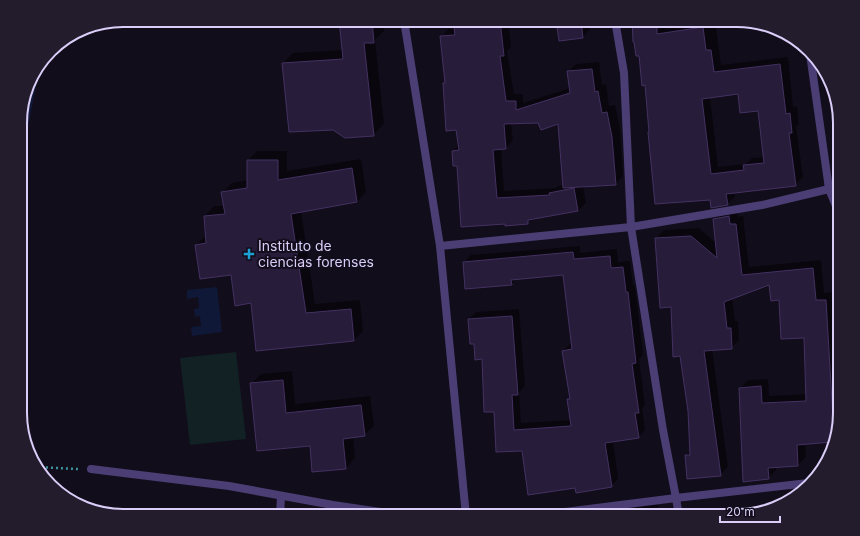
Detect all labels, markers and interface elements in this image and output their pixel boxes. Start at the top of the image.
place label: Instituto de ciencias forenses [258,237,374,270]
marker: Instituto de ciencias forenses [243,248,255,260]
scale bar [720,498,780,524]
text: 20 m [726,504,755,519]

